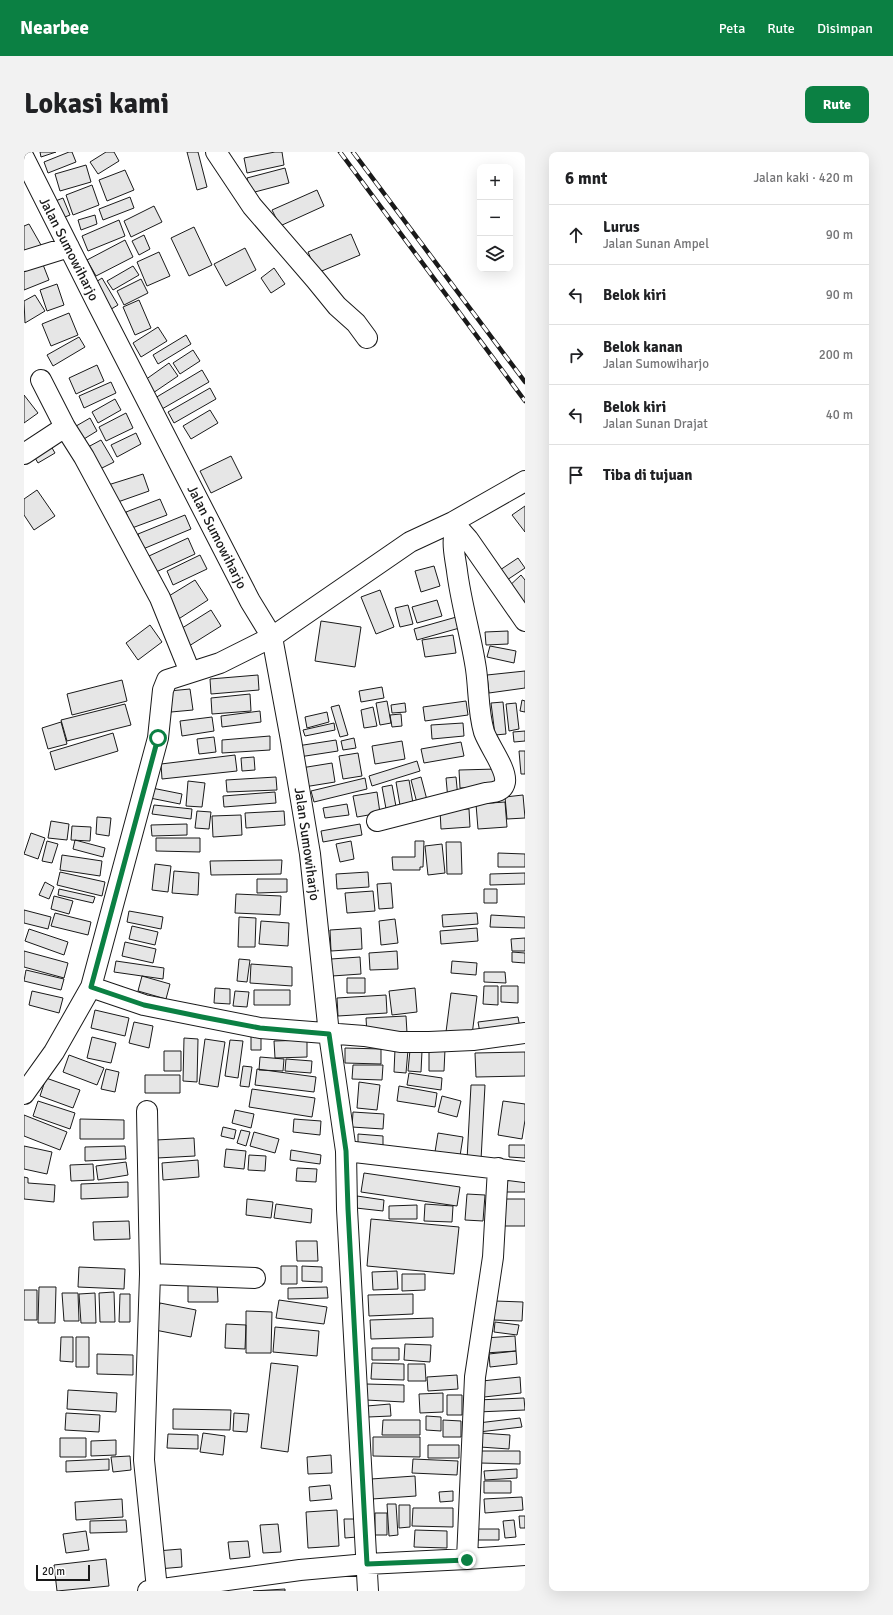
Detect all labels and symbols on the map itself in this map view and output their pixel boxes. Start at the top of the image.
street label: Jalan Sumowiharjo [36,194,102,304]
street label: Jalan Sumowiharjo [184,482,250,592]
route start [149,729,167,747]
street label: Jalan Sumowiharjo [291,786,323,902]
route end [458,1551,476,1569]
scale bar [36,1563,90,1582]

